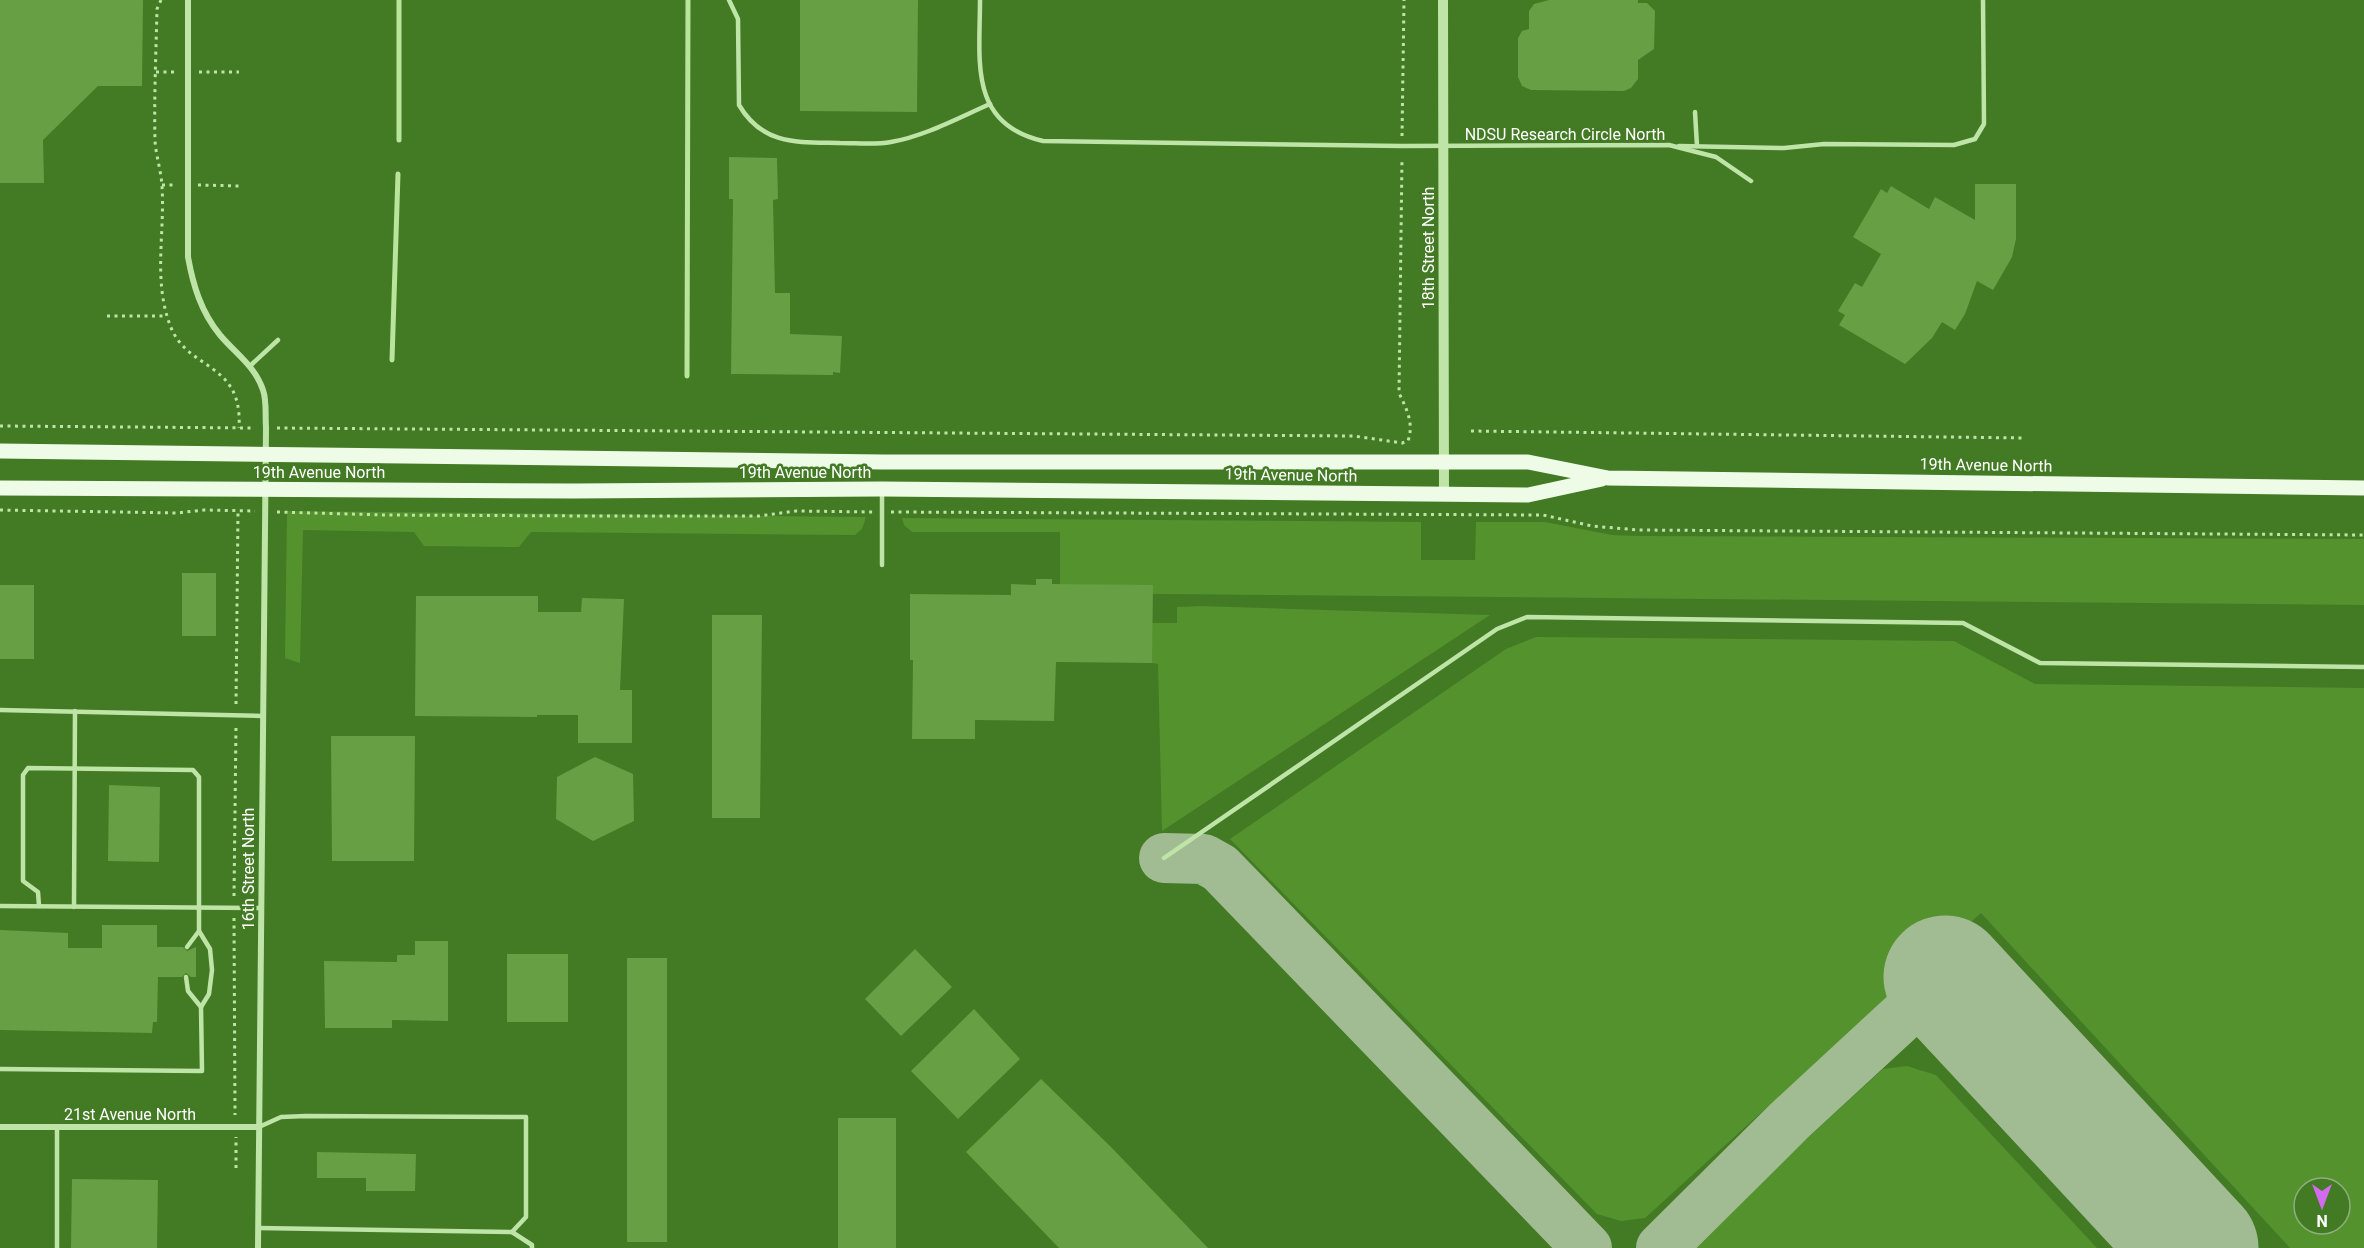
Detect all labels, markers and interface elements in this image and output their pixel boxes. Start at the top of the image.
street label: NDSU Research Circle North [1465,125,1665,144]
street label: 18th Street North [1419,187,1438,309]
street label: 19th Avenue North [1920,454,2052,476]
street label: 19th Avenue North [253,463,385,482]
street label: 19th Avenue North [739,463,871,482]
street label: 19th Avenue North [1225,464,1357,486]
street label: 16th Street North [239,808,258,930]
street label: 21st Avenue North [64,1105,196,1124]
north arrow [2292,1176,2352,1236]
text: N [2316,1211,2328,1230]

